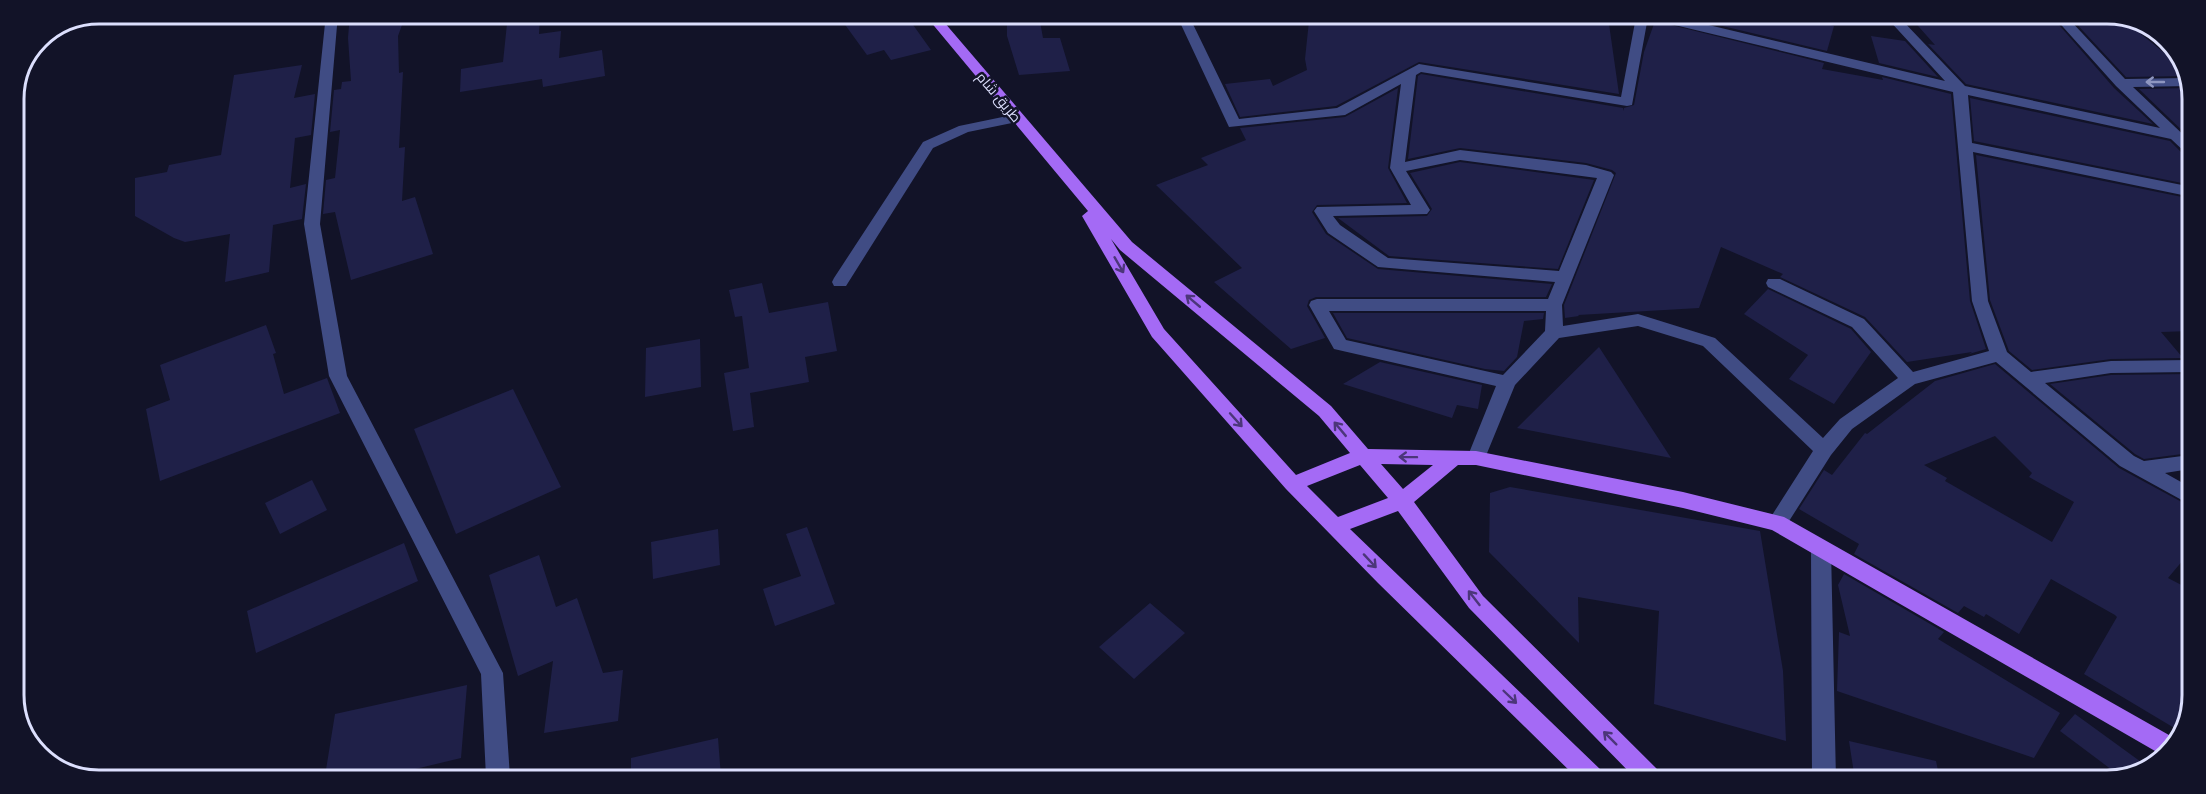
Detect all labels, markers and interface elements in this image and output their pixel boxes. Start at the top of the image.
street label: طريق شام [972,68,1025,126]
one-way arrow [2145,76,2165,88]
one-way arrow [1113,256,1125,273]
one-way arrow [1185,295,1201,308]
one-way arrow [1229,412,1243,427]
one-way arrow [1333,422,1347,437]
one-way arrow [1399,451,1419,463]
one-way arrow [1363,554,1377,569]
one-way arrow [1467,591,1480,607]
one-way arrow [1502,690,1517,705]
one-way arrow [1602,730,1617,745]

